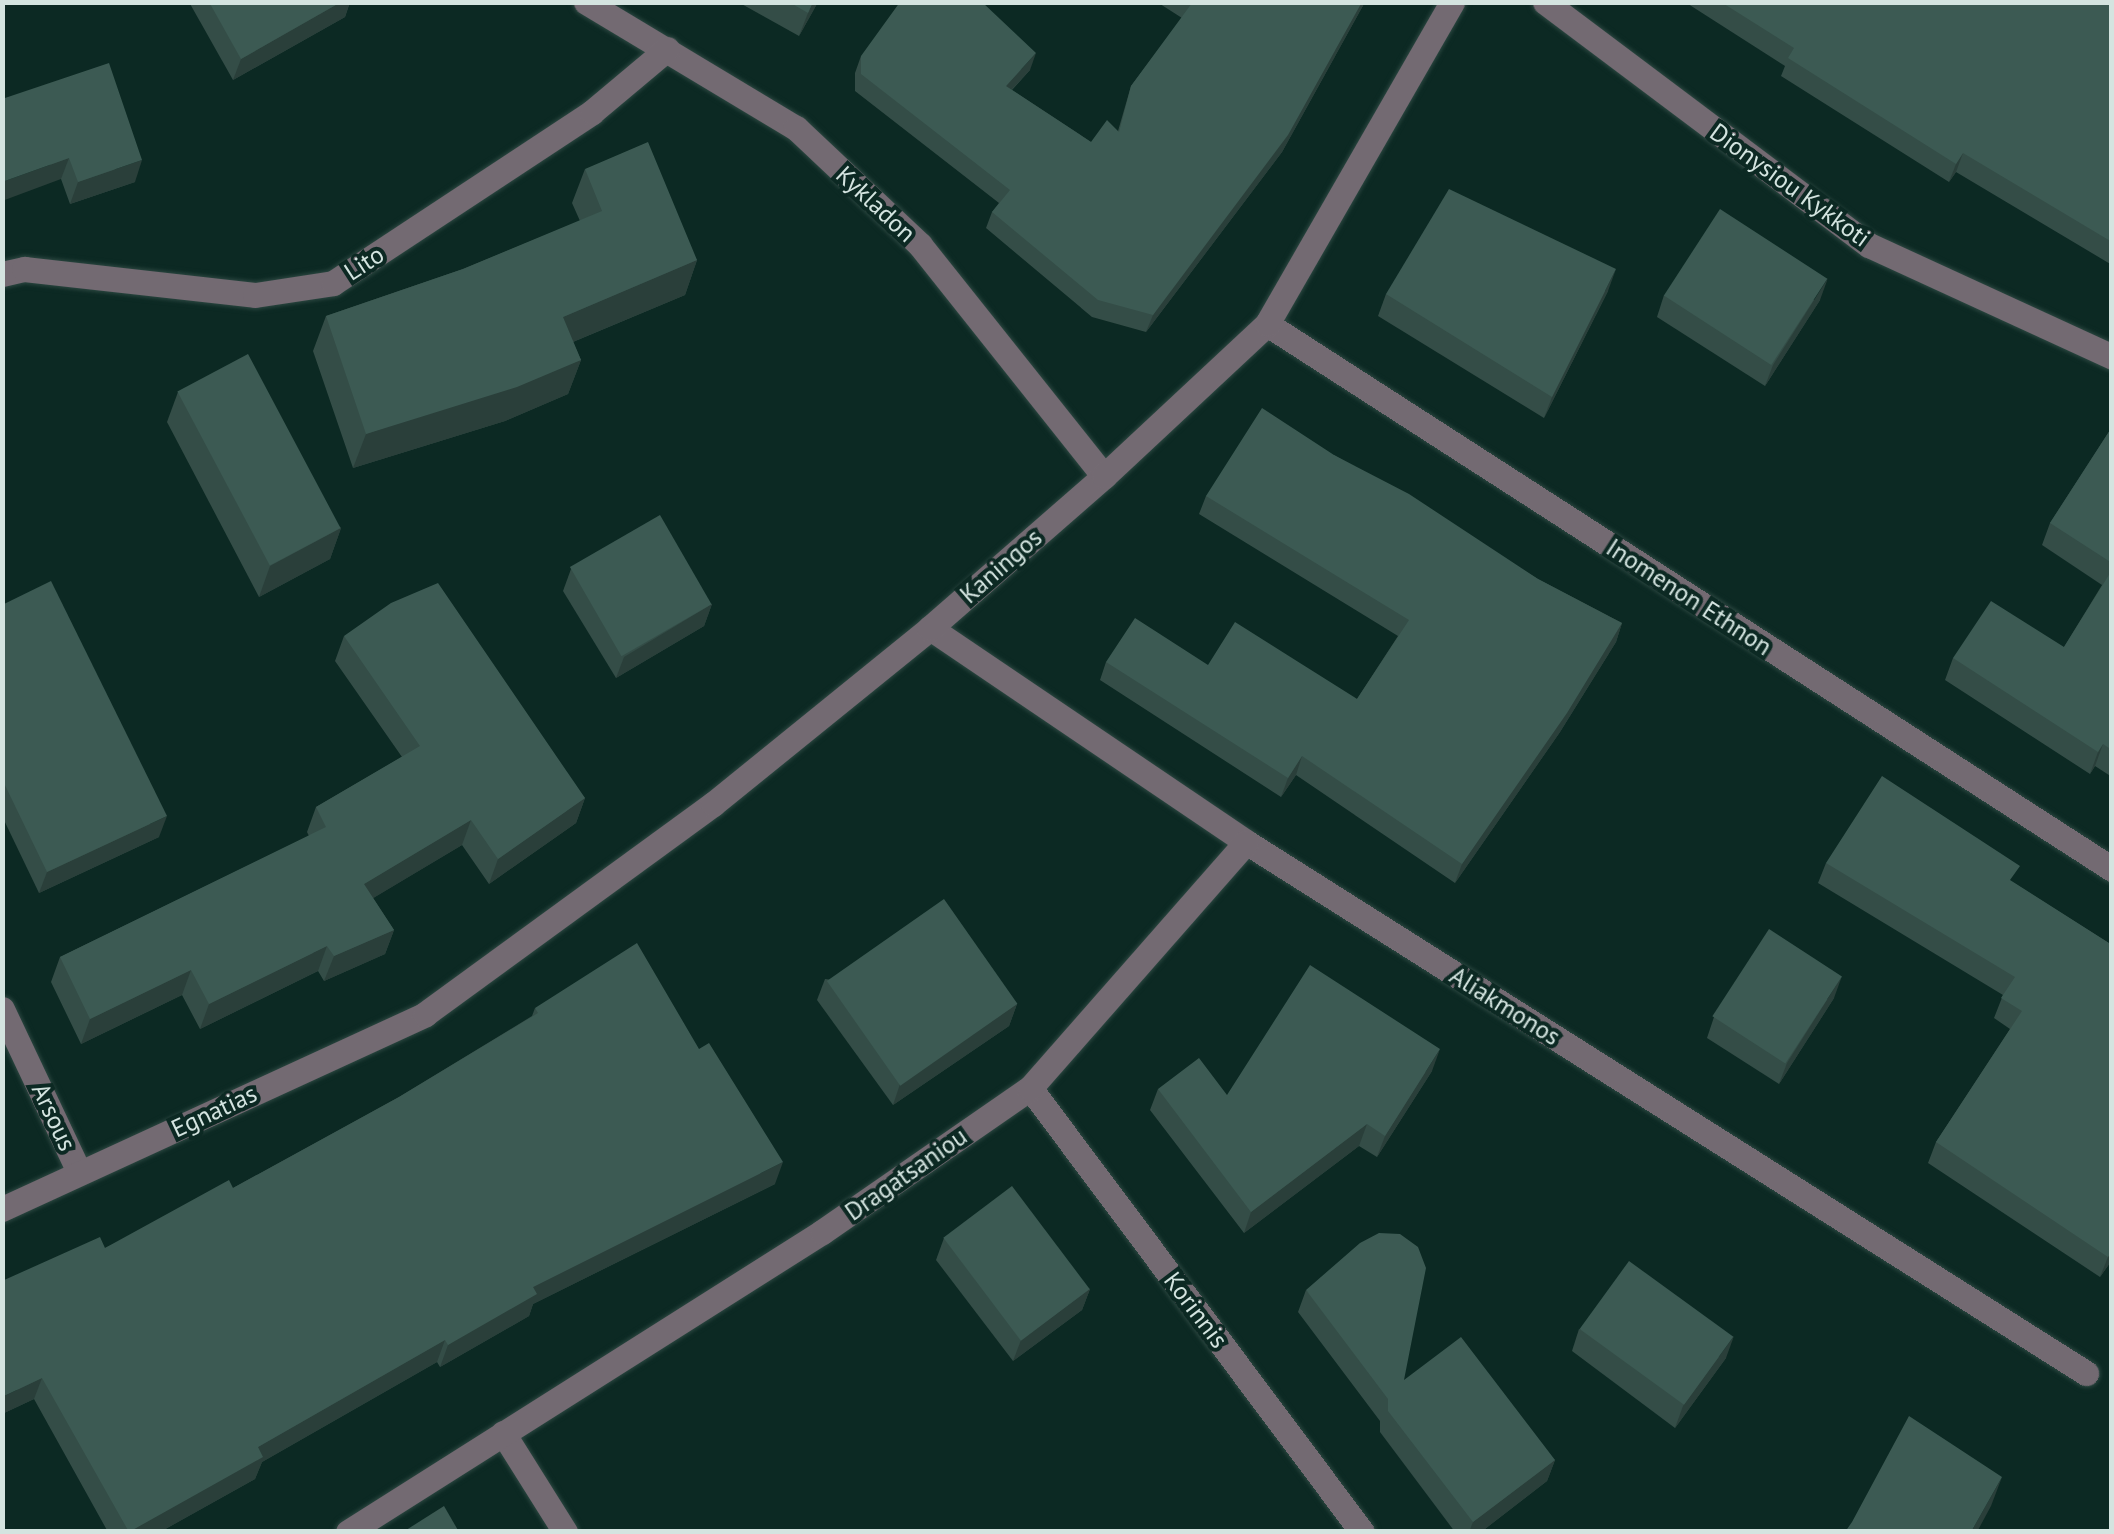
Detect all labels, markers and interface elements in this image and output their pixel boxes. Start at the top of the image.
street label: Dionysiou Kykkoti [1704,117,1876,253]
street label: Kykladon [830,160,922,248]
street label: Lito [339,239,389,287]
street label: Kaningos [954,522,1048,610]
street label: Inomenon Ethnon [1601,532,1777,662]
street label: Aliakmonos [1444,960,1566,1052]
street label: Arsous [25,1078,83,1156]
street label: Egnatias [166,1078,262,1144]
street label: Dragatsaniou [839,1121,973,1227]
street label: Korinnis [1158,1266,1234,1354]

